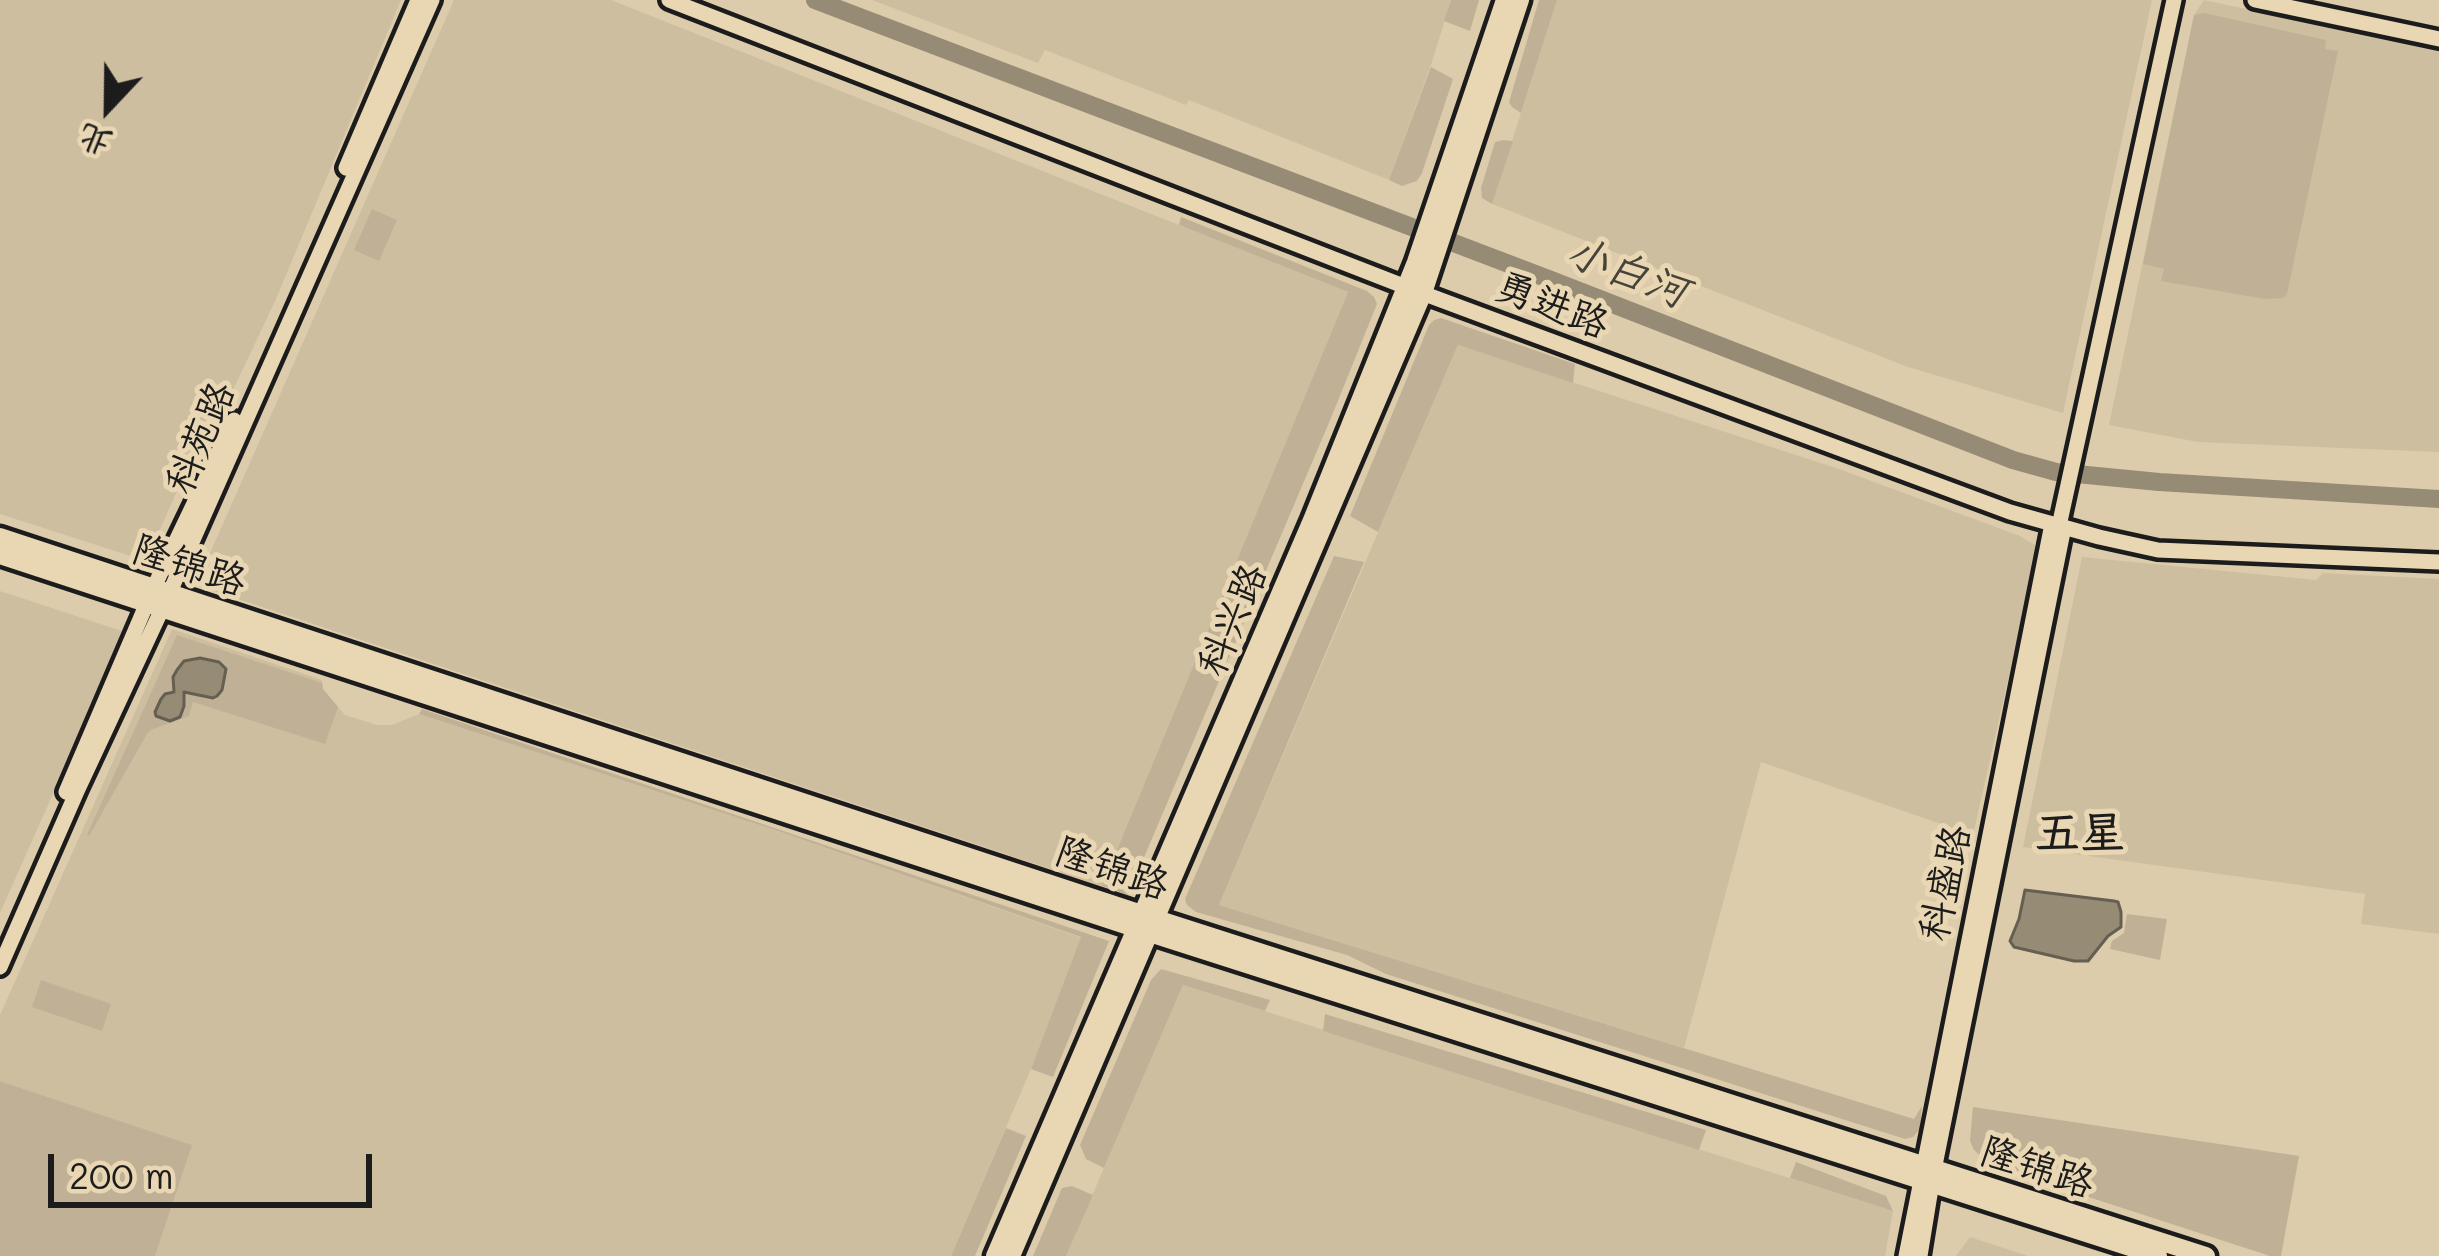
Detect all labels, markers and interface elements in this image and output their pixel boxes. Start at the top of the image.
north arrow [48,48,168,168]
text: 北 [71,116,118,168]
water label: 小白河 [1559,227,1695,319]
street label: 勇进路 [1489,263,1615,349]
street label: 科苑路 [157,375,245,501]
street label: 隆锦路 [126,526,252,606]
street label: 科兴路 [1189,557,1277,683]
district label: 五星 [2035,807,2125,861]
street label: 科盛路 [1911,821,1981,945]
street label: 隆锦路 [1049,828,1175,910]
street label: 隆锦路 [1974,1128,2100,1208]
scale bar [54,1130,378,1204]
text: 200 m [69,1151,174,1198]

